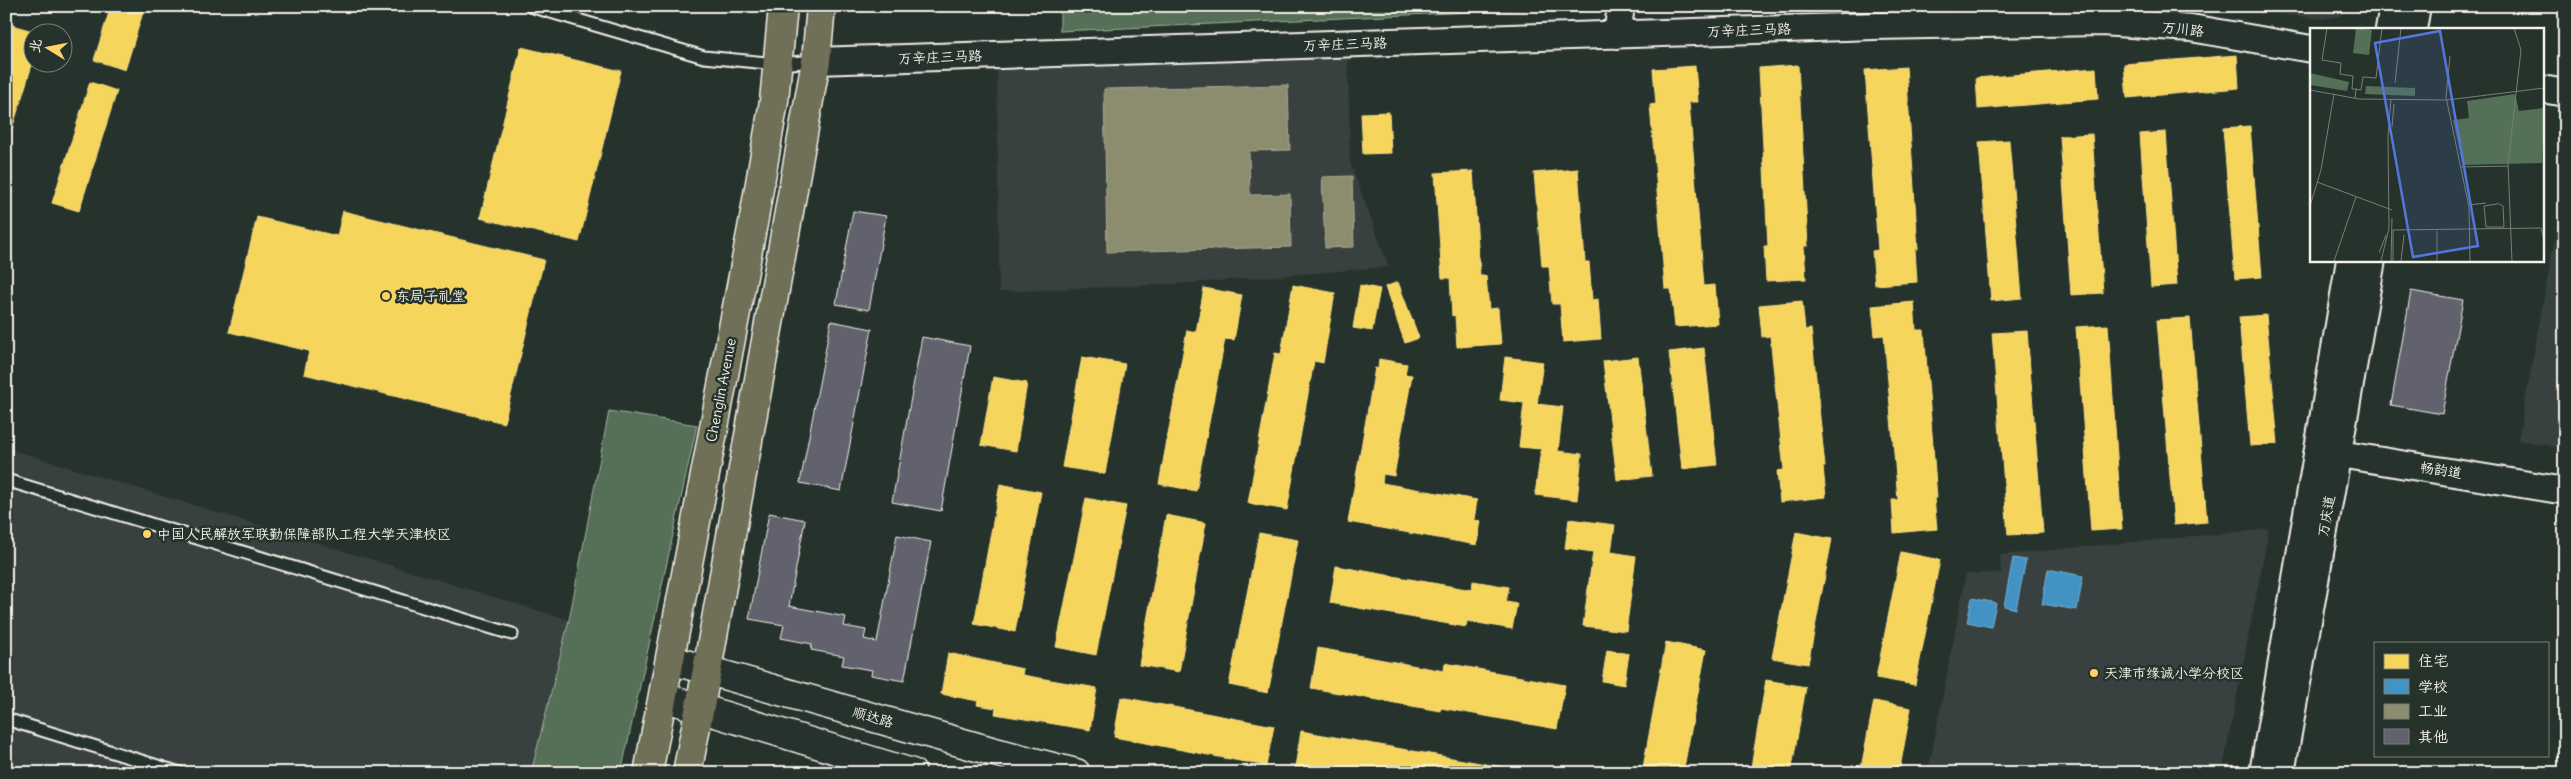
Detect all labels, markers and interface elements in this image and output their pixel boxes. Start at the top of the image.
street label: 万川路 [2161,18,2205,40]
street label: 万辛庄三马路 [1707,20,1791,40]
north arrow [22,22,72,72]
inset map [2310,28,2544,261]
street label: 万辛庄三马路 [1303,34,1387,54]
text: 北 [25,37,45,54]
street label: 万辛庄三马路 [898,47,982,67]
place label: 东局子礼堂 [396,287,466,305]
marker: 东局子礼堂 [380,290,392,302]
street label: Chenglin Avenue [702,337,740,443]
street label: 畅韵道 [2419,458,2463,482]
street label: 万庆道 [2313,494,2339,538]
place label: 中国人民解放军联勤保障部队工程大学天津校区 [157,525,451,543]
marker: 中国人民解放军联勤保障部队工程大学天津校区 [141,528,153,540]
legend [2374,642,2548,756]
text: 住宅 [2418,651,2448,670]
place label: 天津市缘诚小学分校区 [2104,664,2244,682]
marker: 天津市缘诚小学分校区 [2088,667,2100,679]
text: 学校 [2418,677,2448,696]
text: 工业 [2418,701,2448,720]
street label: 顺达路 [850,703,896,731]
text: 其他 [2418,727,2448,746]

